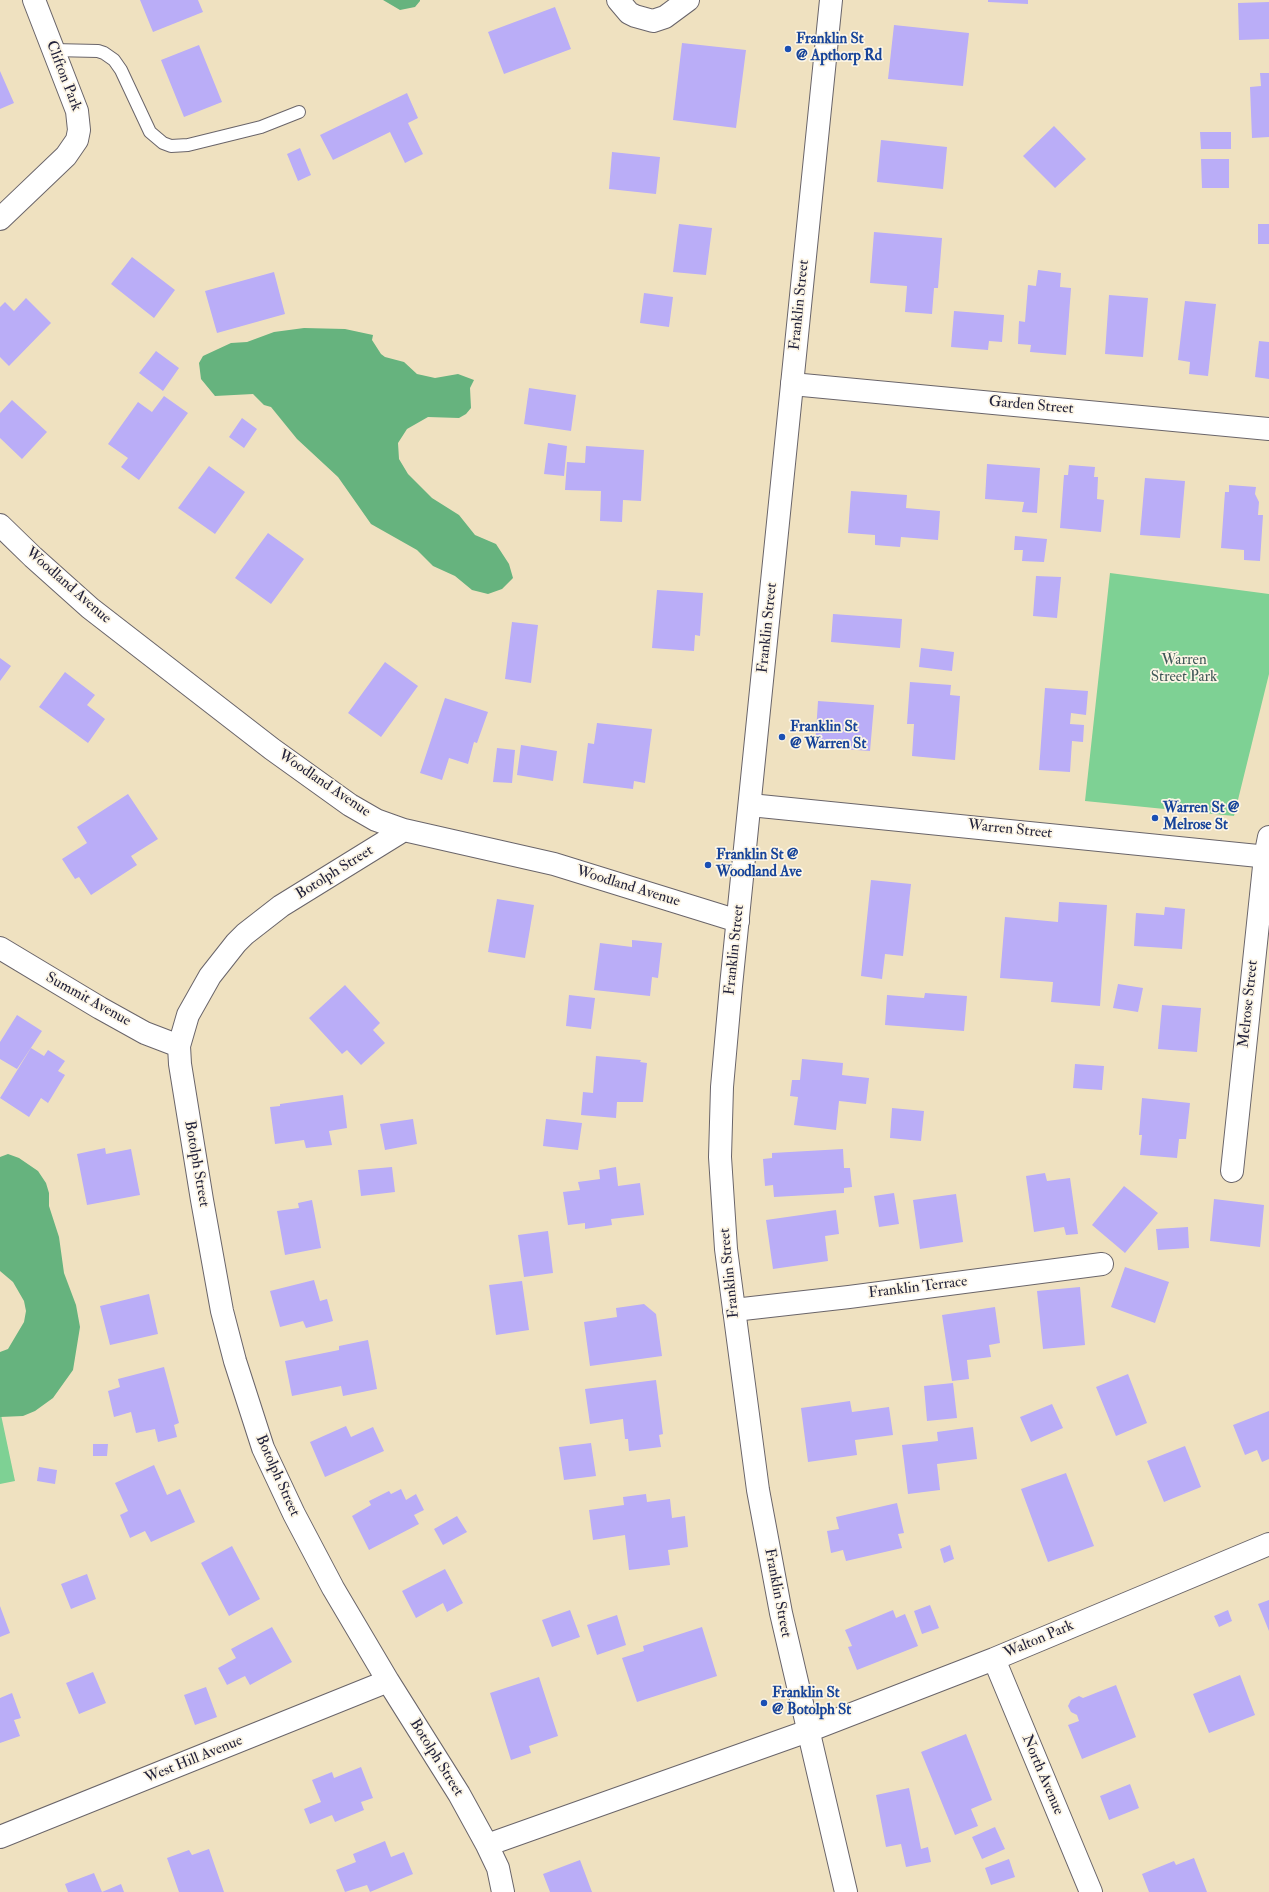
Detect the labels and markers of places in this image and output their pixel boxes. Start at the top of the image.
place label: Franklin St @ Apthorp Rd [796,31,882,66]
marker: Franklin St @ Apthorp Rd [783,44,793,54]
place label: Franklin St @ Warren St [790,719,866,754]
marker: Franklin St @ Warren St [777,732,787,742]
place label: Warren St @ Melrose St [1163,800,1239,835]
marker: Warren St @ Melrose St [1150,813,1160,823]
place label: Franklin St @ Woodland Ave [716,847,802,882]
marker: Franklin St @ Woodland Ave [703,860,713,870]
place label: Franklin St @ Botolph St [772,1685,851,1720]
marker: Franklin St @ Botolph St [759,1698,769,1708]

